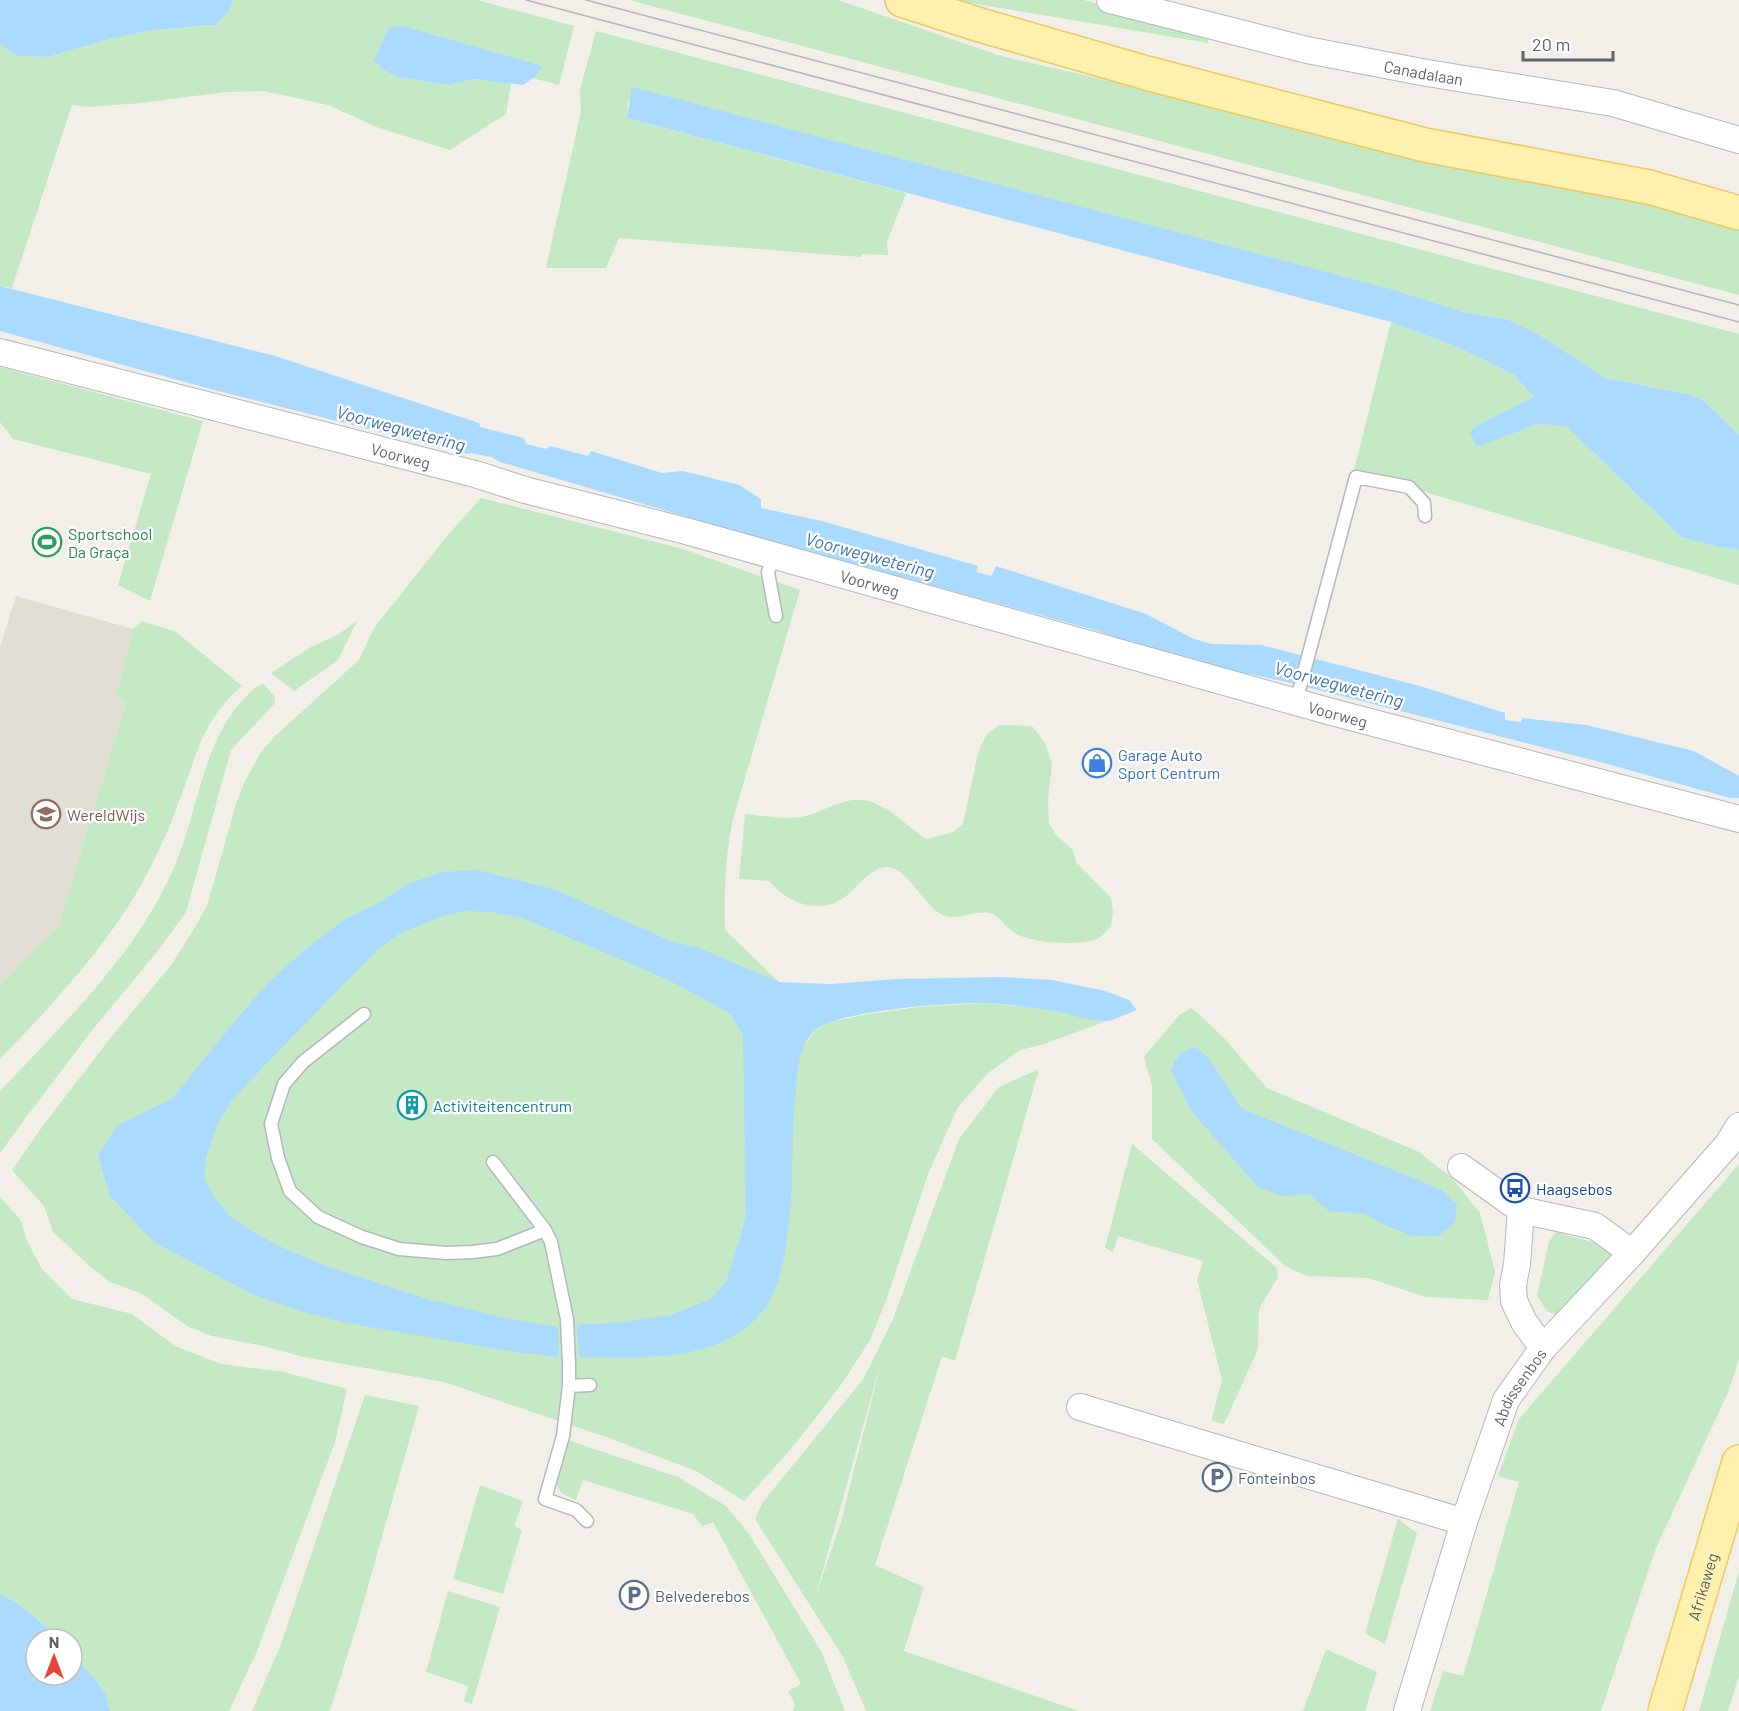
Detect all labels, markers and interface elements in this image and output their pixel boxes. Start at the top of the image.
scale bar [1523,24,1613,62]
text: 20 m [1532,33,1570,55]
street label: Canadalaan [1382,55,1465,88]
water label: Voorwegwetering [334,400,468,456]
street label: Voorweg [369,439,433,473]
place label: Sportschool Da Graça [68,524,152,561]
sports icon: Sportschool Da Graça [31,526,63,558]
water label: Voorwegwetering [803,527,937,583]
street label: Voorweg [838,565,902,601]
water label: Voorwegwetering [1272,656,1406,712]
street label: Voorweg [1306,697,1370,731]
place label: Garage Auto Sport Centrum [1118,745,1220,782]
shop icon: Garage Auto Sport Centrum [1081,747,1113,779]
school or university icon: WereldWijs [30,798,62,830]
place label: WereldWijs [67,805,145,824]
building icon: Activiteitencentrum [396,1089,428,1121]
place label: Activiteitencentrum [433,1096,572,1115]
bus stop icon: Haagsebos [1499,1172,1531,1204]
place label: Haagsebos [1536,1179,1613,1198]
street label: Abdissenbos [1488,1344,1550,1428]
parking icon: Fonteinbos [1201,1461,1233,1493]
place label: Fonteinbos [1238,1468,1316,1487]
street label: Afrikaweg [1683,1550,1721,1622]
parking icon: Belvederebos [618,1579,650,1611]
place label: Belvederebos [655,1586,750,1605]
north arrow [24,1627,84,1687]
text: N [49,1632,59,1651]

